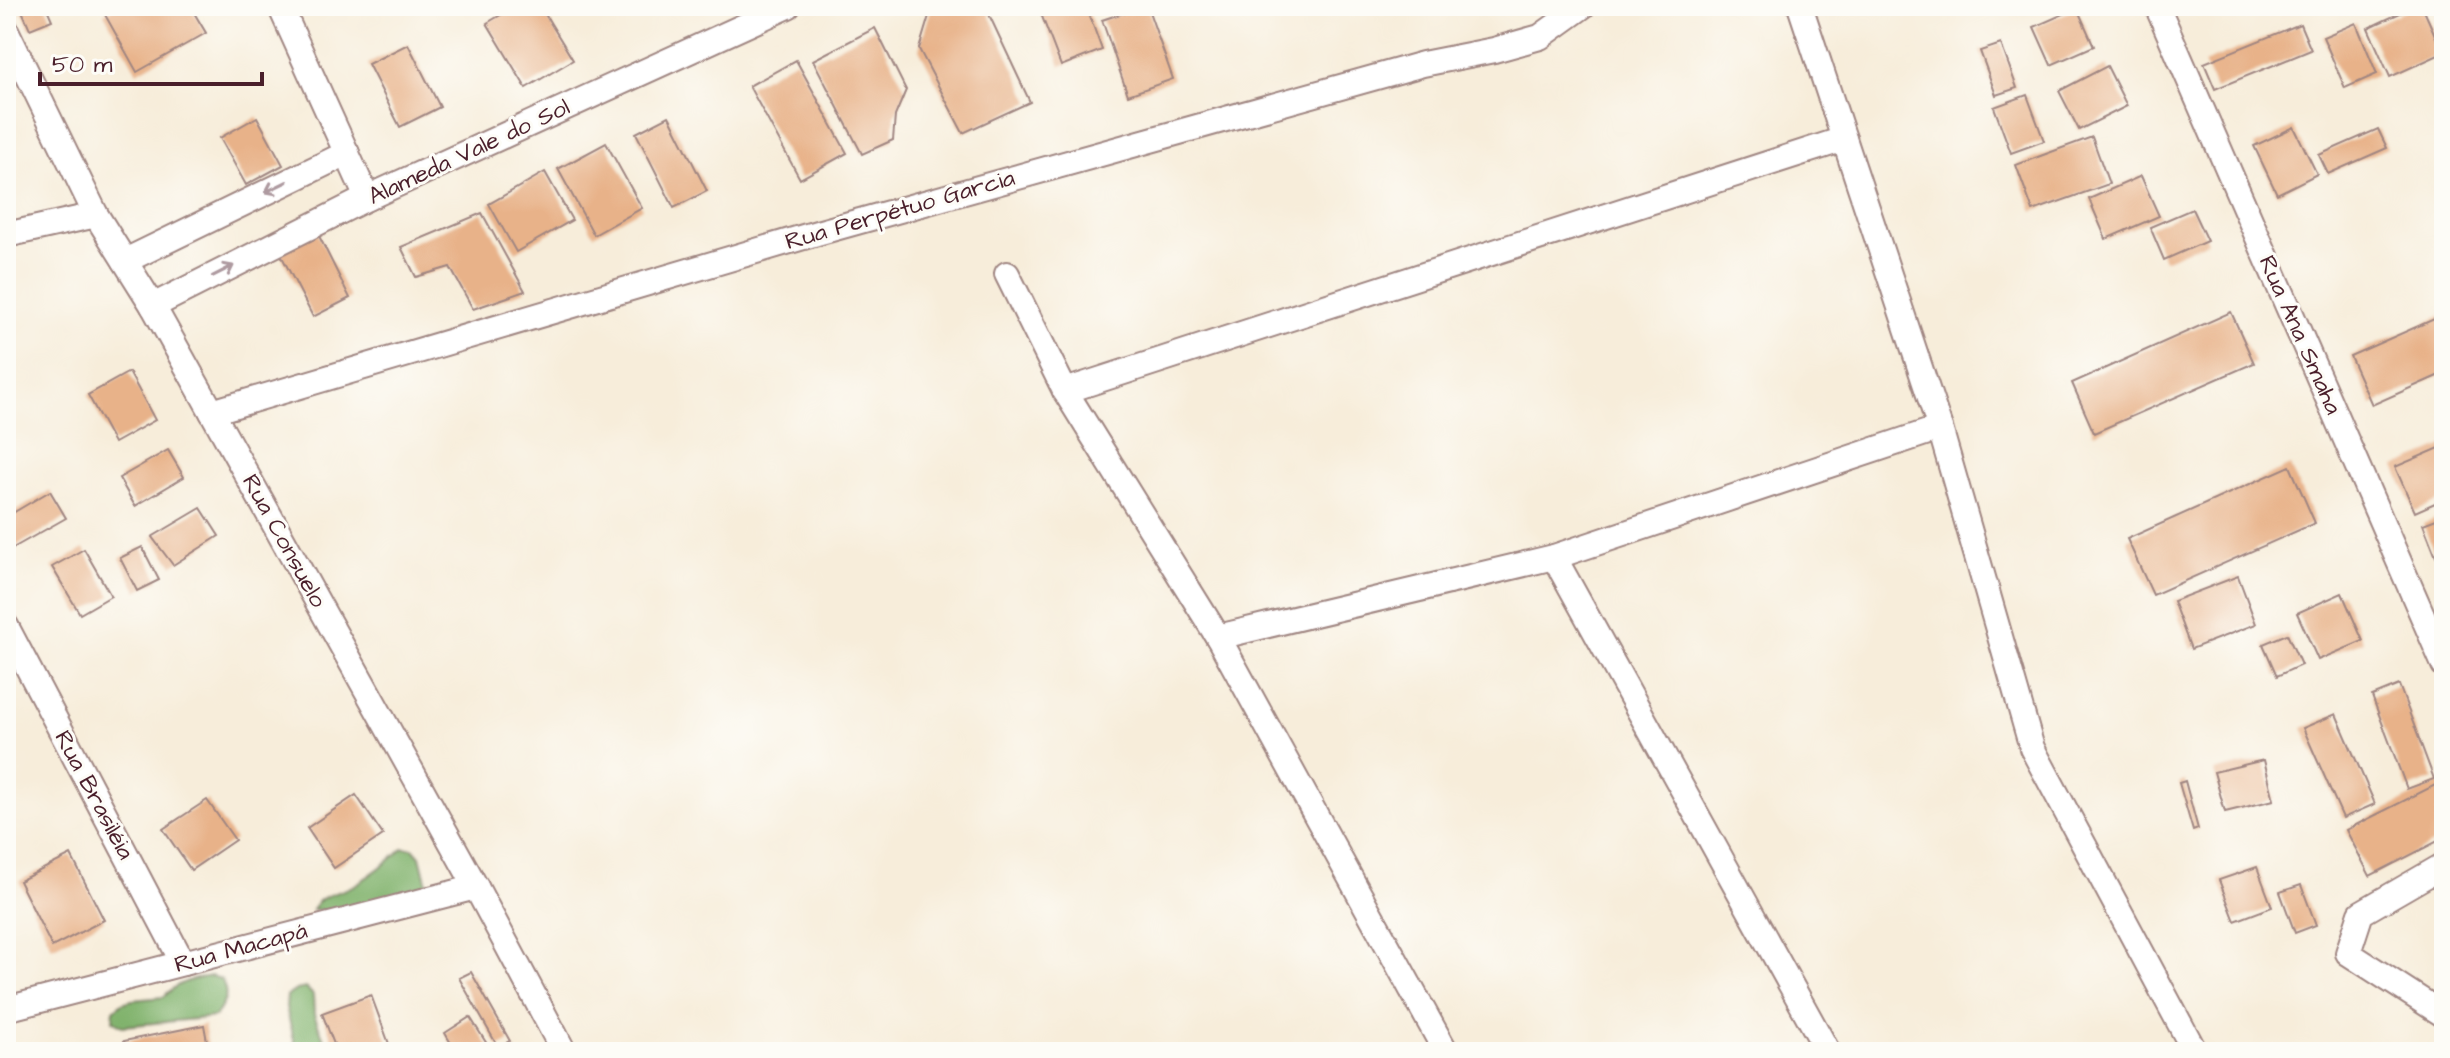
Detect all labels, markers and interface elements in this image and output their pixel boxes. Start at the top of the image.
scale bar [40,36,262,86]
text: 50 m [52,48,113,82]
street label: Alameda Vale do Sol [363,90,575,214]
street label: Rua Perpétuo Garcia [781,161,1019,259]
one-way arrow [265,180,289,195]
street label: Rua Ana Smaha [2250,250,2350,420]
one-way arrow [210,263,234,278]
street label: Rua Consuelo [233,468,335,614]
street label: Rua Brasiléia [46,724,142,866]
street label: Rua Macapá [171,914,311,982]

